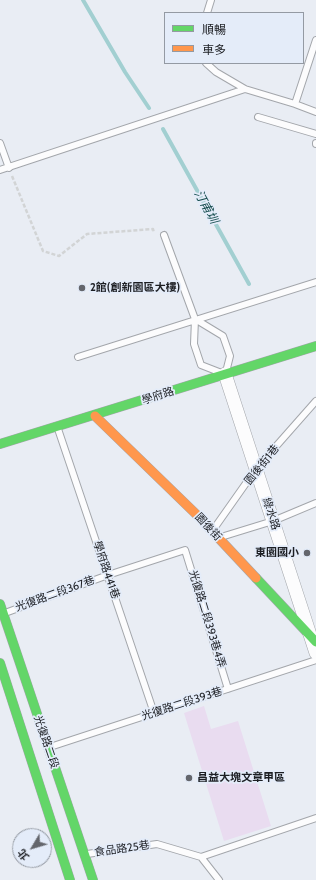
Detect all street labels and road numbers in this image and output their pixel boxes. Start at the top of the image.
street label: 學府路 [140,385,176,407]
street label: 園後街1巷 [242,442,282,488]
street label: 綠水路 [260,496,282,532]
street label: 園後街 [192,510,224,544]
street label: 學府路441巷 [90,539,122,601]
street label: 光復路二段393巷4弄 [186,569,228,669]
street label: 光復路二段367巷 [13,573,97,615]
street label: 光復路二段393巷 [140,685,224,723]
street label: 光復路二段 [31,714,61,770]
street label: 食品路25巷 [93,839,151,859]

